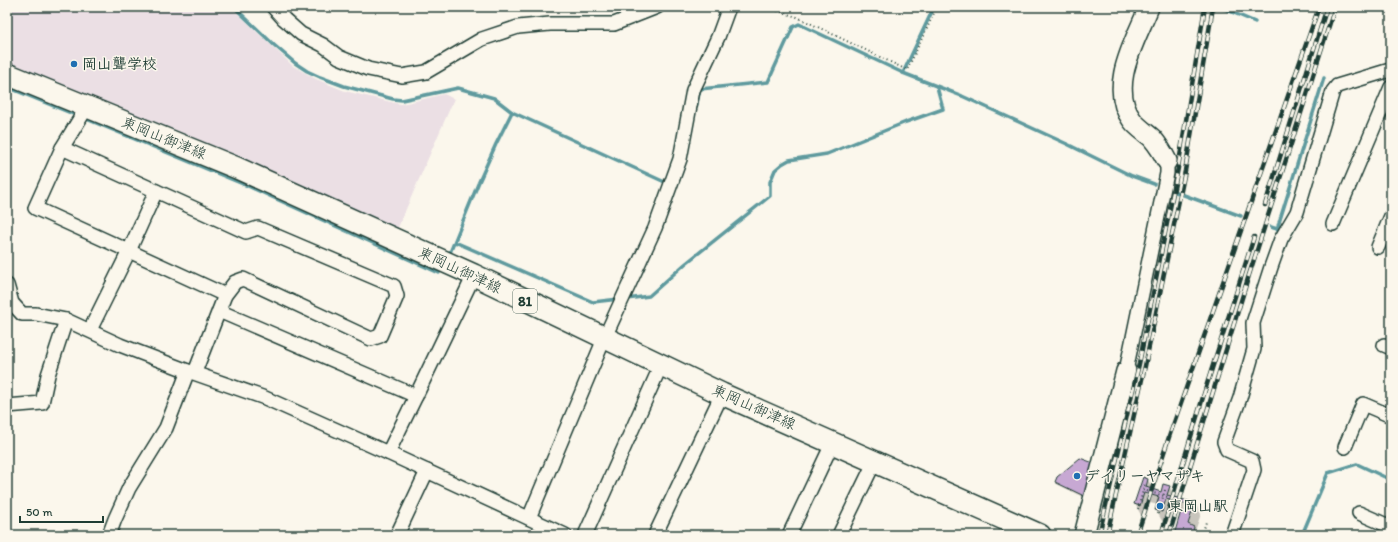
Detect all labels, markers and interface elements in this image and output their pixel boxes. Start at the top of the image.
place label: 岡山聾学校 [82,55,157,73]
marker: 岡山聾学校 [69,59,79,69]
street label: 東岡山御津線 [119,113,209,163]
street label: 東岡山御津線 [415,243,505,297]
road number: 81 [513,289,537,313]
street label: 東岡山御津線 [709,380,799,434]
place label: デイリーヤマザキ [1085,467,1205,485]
marker: デイリーヤマザキ [1072,471,1082,481]
place label: 東岡山駅 [1168,497,1228,515]
scale bar [20,498,103,524]
marker: 東岡山駅 [1155,501,1165,511]
text: 50 m [26,505,52,519]

